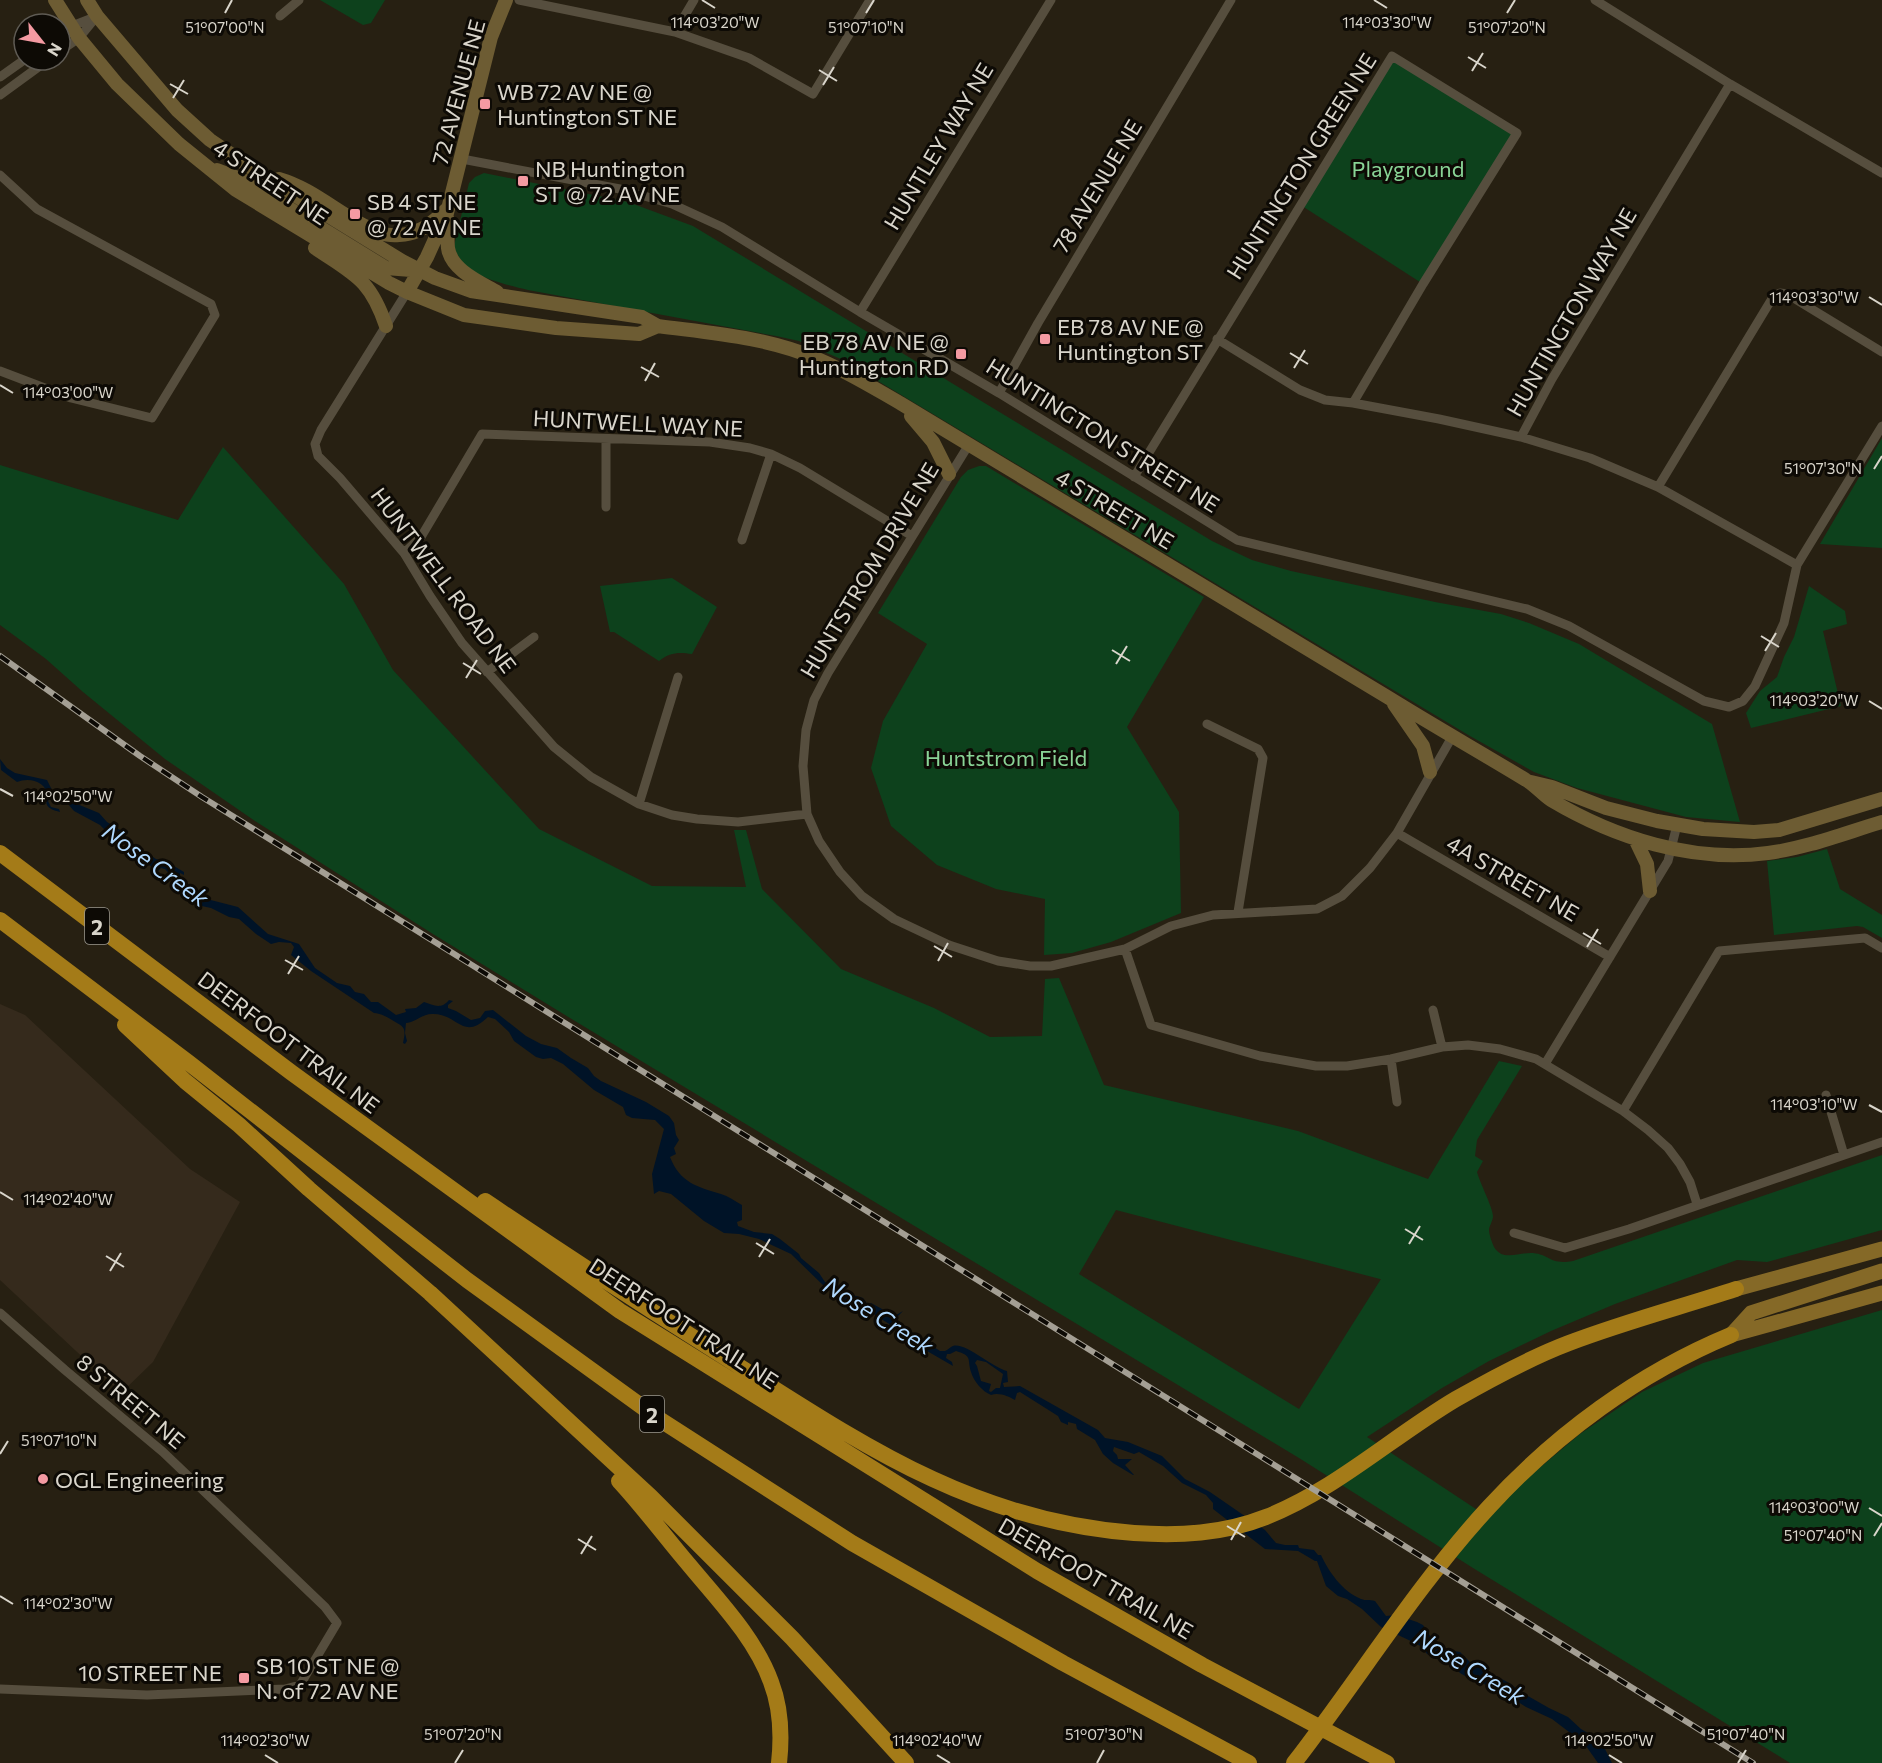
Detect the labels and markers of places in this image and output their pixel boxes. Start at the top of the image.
place label: WB 72 AV NE @ Huntington ST NE [497,78,677,130]
marker: WB 72 AV NE @ Huntington ST NE [478,97,492,111]
place label: NB Huntington ST @ 72 AV NE [535,155,685,207]
marker: NB Huntington ST @ 72 AV NE [516,174,530,188]
place label: SB 4 ST NE @ 72 AV NE [367,188,481,240]
marker: SB 4 ST NE @ 72 AV NE [348,207,362,221]
place label: EB 78 AV NE @ Huntington ST [1057,313,1204,365]
place label: EB 78 AV NE @ Huntington RD [799,328,949,380]
marker: EB 78 AV NE @ Huntington ST [1038,332,1052,346]
marker: EB 78 AV NE @ Huntington RD [954,347,968,361]
place label: OGL Engineering [55,1466,224,1493]
marker: OGL Engineering [36,1472,50,1486]
place label: SB 10 ST NE @ N. of 72 AV NE [256,1652,400,1704]
marker: SB 10 ST NE @ N. of 72 AV NE [237,1671,251,1685]

